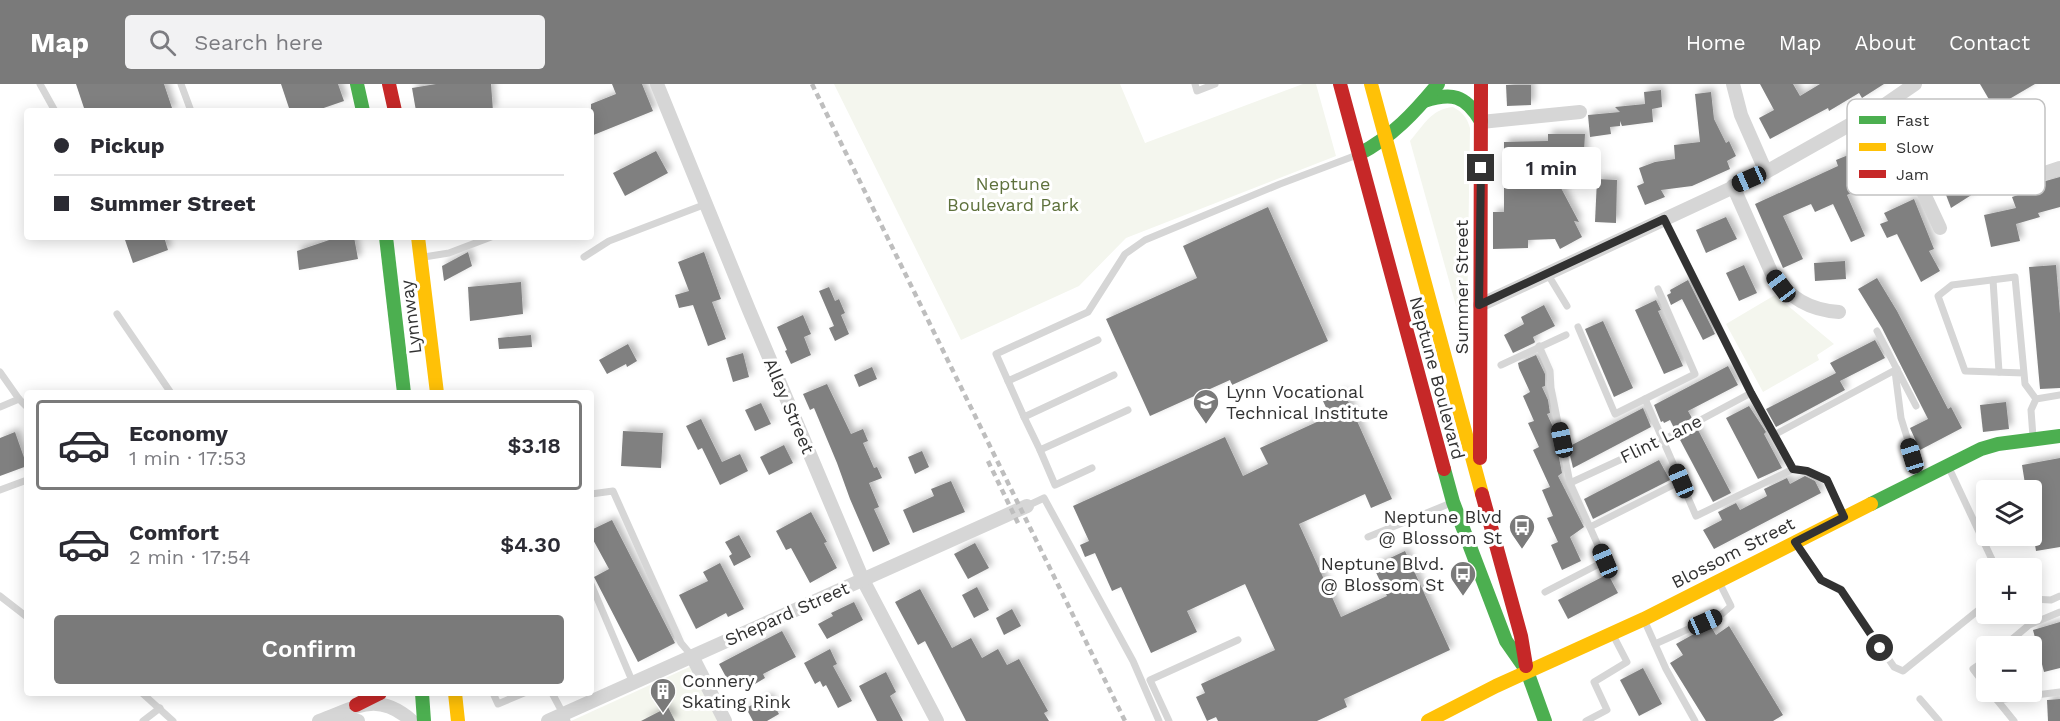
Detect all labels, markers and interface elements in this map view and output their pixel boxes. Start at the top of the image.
search box [125,15,545,69]
text: Map [30,26,89,59]
icon: search [146,26,179,59]
text: Search here [194,30,323,55]
text: Home [1686,30,1746,55]
text: Map [1779,30,1822,55]
text: About [1855,30,1916,55]
text: Contact [1949,30,2030,55]
legend [1847,99,2045,195]
text: Fast [1896,111,1929,130]
text: Pickup [90,133,165,158]
text: Slow [1896,138,1934,157]
callout: 1 min [1502,147,1601,189]
route end [1467,154,1494,181]
text: 1 min [1526,156,1577,180]
car [1729,163,1769,195]
text: Jam [1896,165,1929,184]
park label: Neptune Boulevard Park [947,173,1079,215]
text: Summer Street [90,191,255,216]
street label: Summer Street [1451,219,1472,354]
car [1763,266,1799,306]
street label: Lynnway [395,278,425,355]
street label: Neptune Boulevard [1406,294,1469,462]
street label: Alley Street [760,355,819,457]
place label: Lynn Vocational Technical Institute [1226,381,1389,423]
school or university icon: Lynn Vocational Technical Institute [1191,387,1221,425]
street label: Flint Lane [1616,410,1705,467]
icon: car [57,418,111,472]
text: Economy [129,421,228,446]
car [1549,421,1575,459]
text: $3.18 [507,433,561,458]
car [1898,436,1926,476]
text: 1 min · 17:53 [129,446,246,470]
car [1666,461,1696,501]
map controls [1976,480,2042,702]
button: layers [1976,480,2042,546]
place label: Neptune Blvd @ Blossom St [1378,506,1502,548]
bus stop icon: Neptune Blvd @ Blossom St [1507,512,1537,550]
street label: Blossom Street [1668,512,1798,593]
icon: car [57,517,111,571]
text: Comfort [129,520,219,545]
text: $4.30 [500,532,561,557]
car [1590,541,1620,581]
text: 2 min · 17:54 [129,545,251,569]
place label: Neptune Blvd. @ Blossom St [1320,553,1444,595]
button: + [1976,558,2042,624]
bus stop icon: Neptune Blvd. @ Blossom St [1448,559,1478,597]
street label: Shepard Street [722,577,852,650]
car [1685,606,1725,638]
button: Confirm [54,615,564,684]
route start [1866,634,1893,661]
button: − [1976,636,2042,702]
place label: Connery Skating Rink [682,670,791,712]
building icon: Connery Skating Rink [648,676,678,714]

